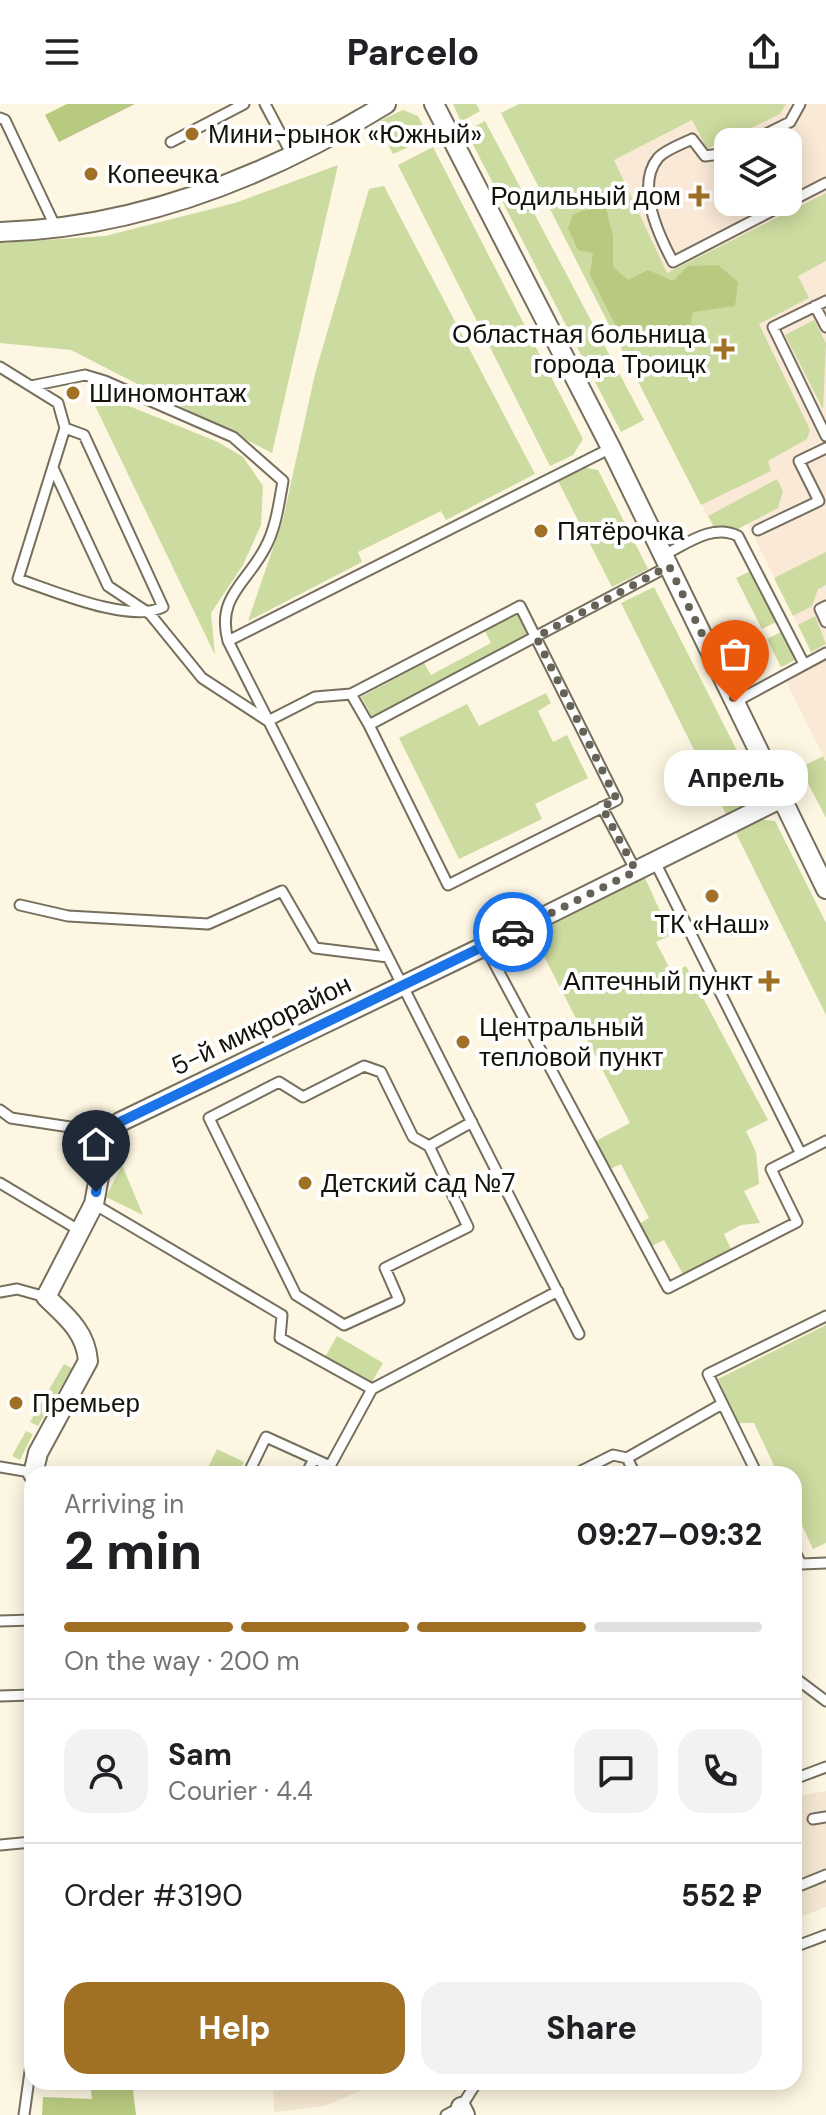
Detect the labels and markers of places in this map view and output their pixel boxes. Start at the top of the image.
place label: Мини-рынок «Южный» [208,117,482,151]
marker: Мини-рынок «Южный» [183,125,201,143]
place label: Копеечка [107,157,219,191]
marker: Копеечка [82,165,100,183]
place label: Родильный дом [491,179,681,213]
marker: Родильный дом [688,185,710,207]
place label: Областная больница города Троицк [452,317,707,381]
marker: Областная больница города Троицк [713,338,735,360]
place label: Шиномонтаж [89,376,247,410]
marker: Шиномонтаж [64,384,82,402]
place label: Пятёрочка [557,514,685,548]
marker: Пятёрочка [532,522,550,540]
pin [701,620,769,702]
callout: Апрель [663,750,807,806]
marker: ТК «Наш» [703,887,721,905]
place label: ТК «Наш» [654,907,770,941]
place label: Аптечный пункт [563,964,753,998]
marker: Аптечный пункт [760,972,778,990]
place label: Центральный тепловой пункт [479,1010,664,1074]
marker: Центральный тепловой пункт [454,1033,472,1051]
pin [62,1110,130,1192]
place label: Детский сад №7 [321,1166,515,1200]
marker: Детский сад №7 [296,1174,314,1192]
place label: Премьер [32,1386,140,1420]
marker: Премьер [7,1394,25,1412]

